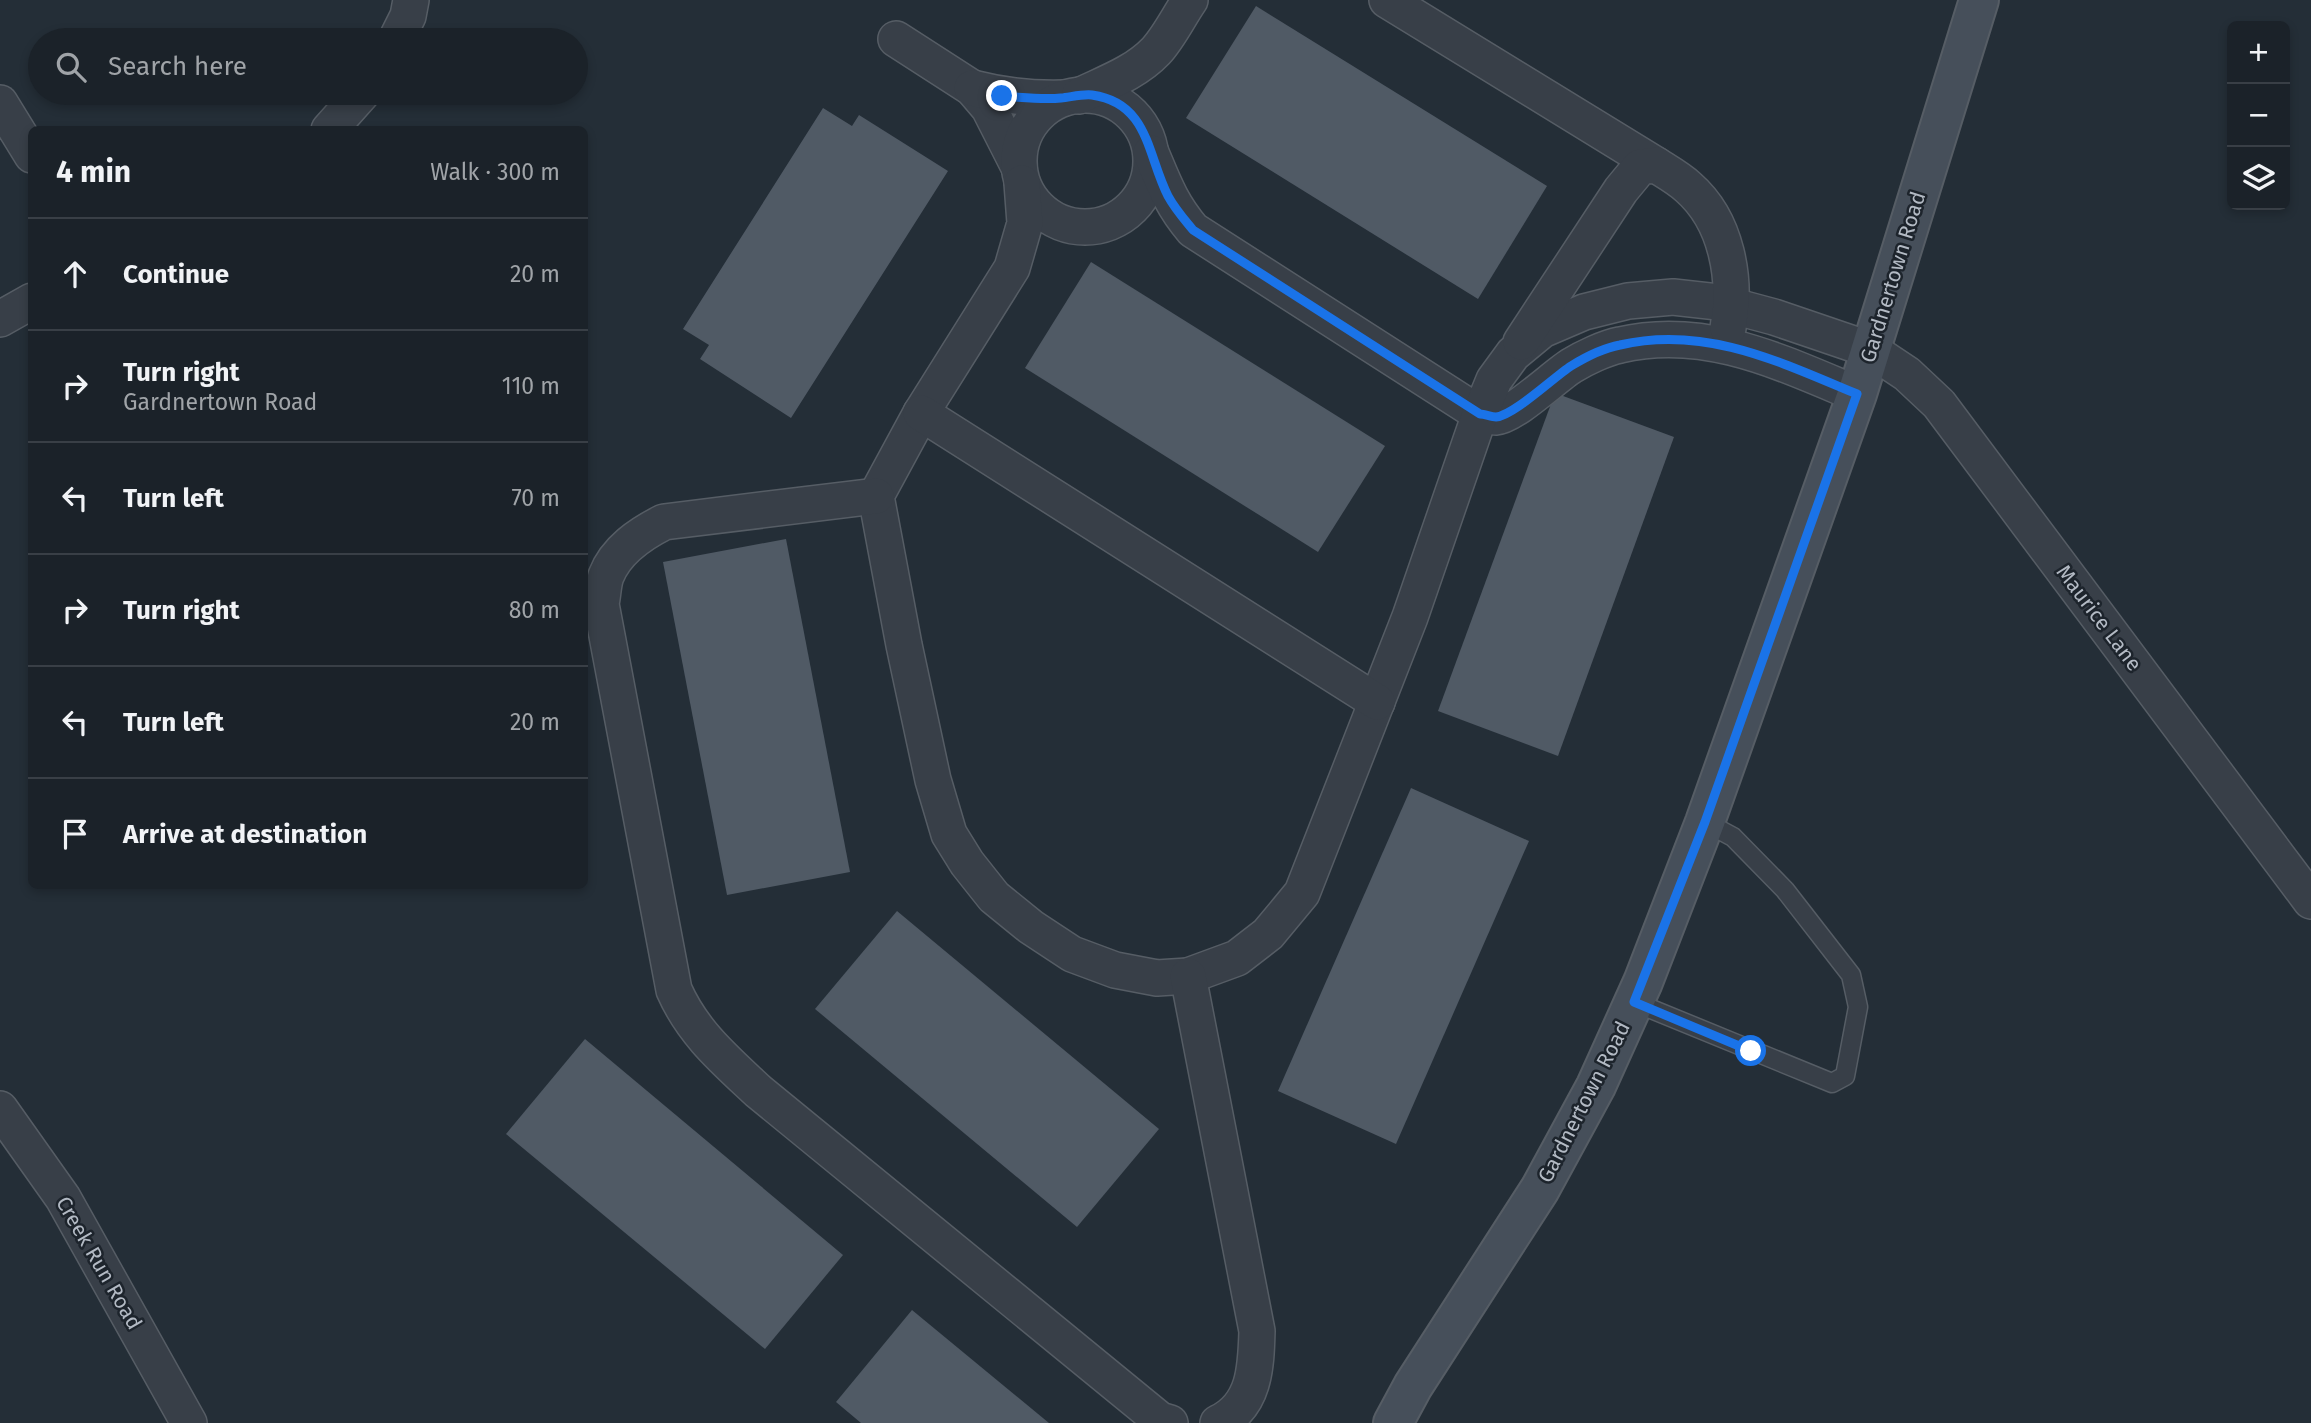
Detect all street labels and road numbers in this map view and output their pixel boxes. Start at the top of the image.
street label: Gardnertown Road [1855,188,1931,366]
street label: Maurice Lane [2051,560,2147,676]
street label: Gardnertown Road [1532,1017,1636,1187]
street label: Creek Run Road [50,1192,148,1334]

